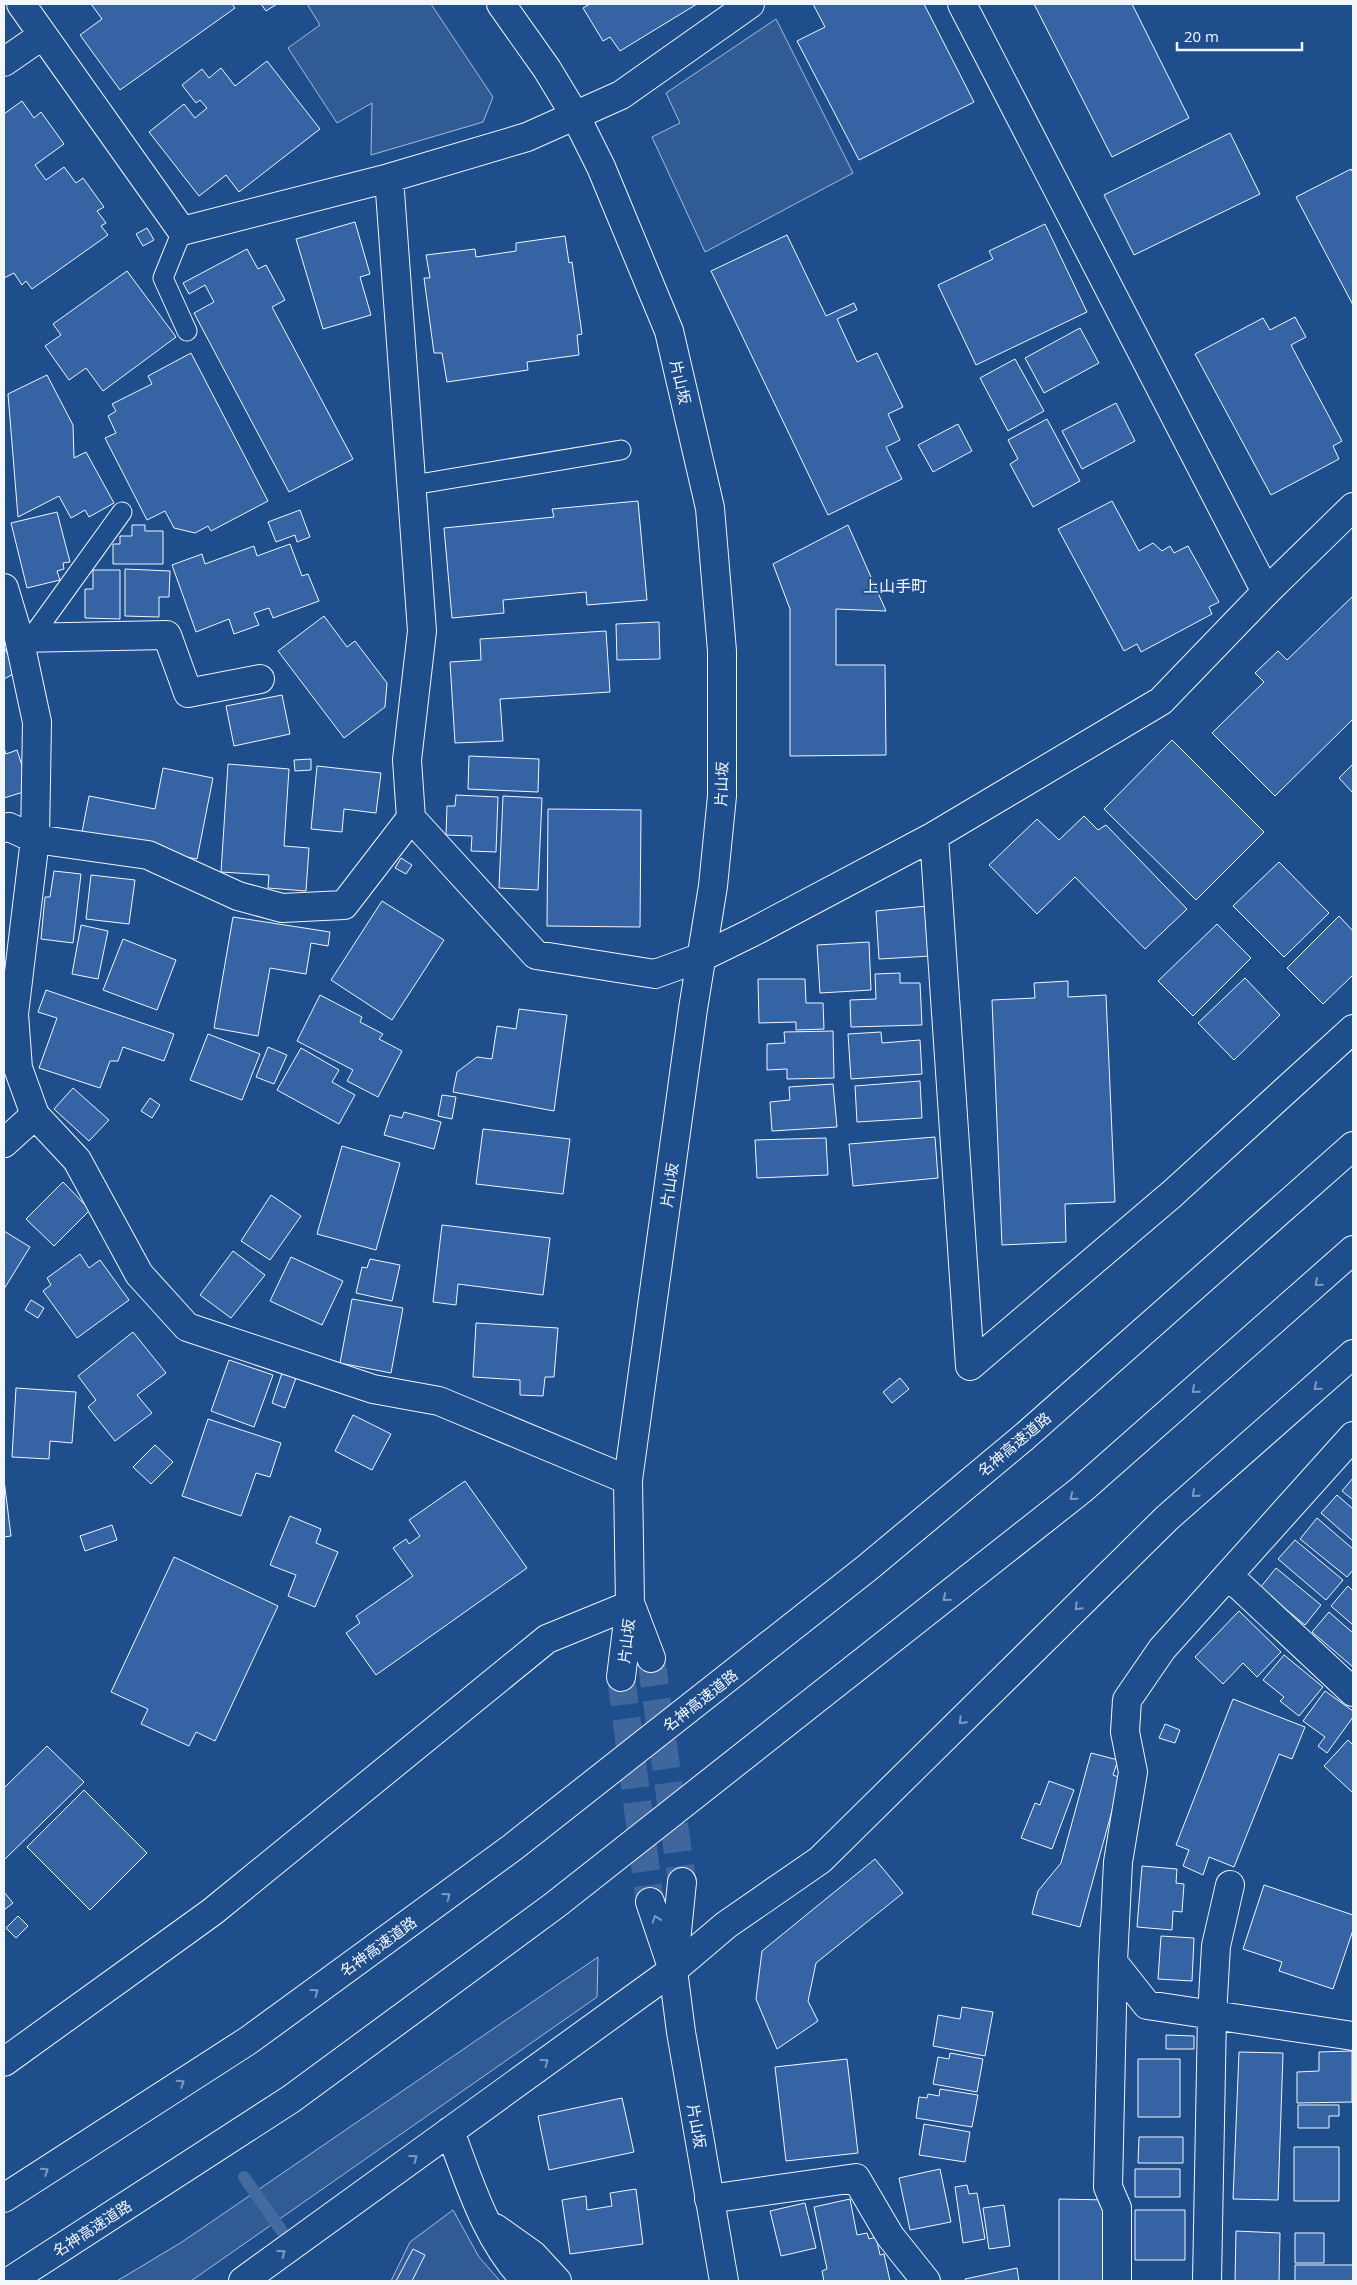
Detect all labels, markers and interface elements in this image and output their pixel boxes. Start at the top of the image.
scale bar [1177,20,1302,52]
text: 20 m [1184,26,1219,46]
street label: 片山坂 [666,358,696,406]
district label: 上山手町 [863,575,927,597]
street label: 片山坂 [710,761,732,807]
street label: 片山坂 [656,1161,682,1209]
one-way arrow [1314,1277,1323,1286]
one-way arrow [1313,1381,1322,1390]
one-way arrow [1192,1384,1201,1393]
street label: 名神高速道路 [973,1407,1055,1481]
one-way arrow [1191,1488,1200,1497]
one-way arrow [1069,1491,1078,1500]
one-way arrow [943,1593,952,1601]
one-way arrow [1075,1601,1084,1610]
street label: 片山坂 [613,1617,639,1665]
street label: 名神高速道路 [658,1664,742,1736]
one-way arrow [959,1715,968,1724]
one-way arrow [441,1893,451,1902]
street label: 名神高速道路 [336,1911,420,1981]
one-way arrow [652,1916,662,1924]
one-way arrow [309,1989,318,1997]
one-way arrow [539,2059,549,2068]
one-way arrow [176,2080,185,2090]
street label: 片山坂 [683,2102,711,2150]
one-way arrow [408,2155,417,2163]
one-way arrow [39,2168,48,2178]
street label: 名神高速道路 [49,2195,135,2261]
one-way arrow [276,2250,286,2259]

